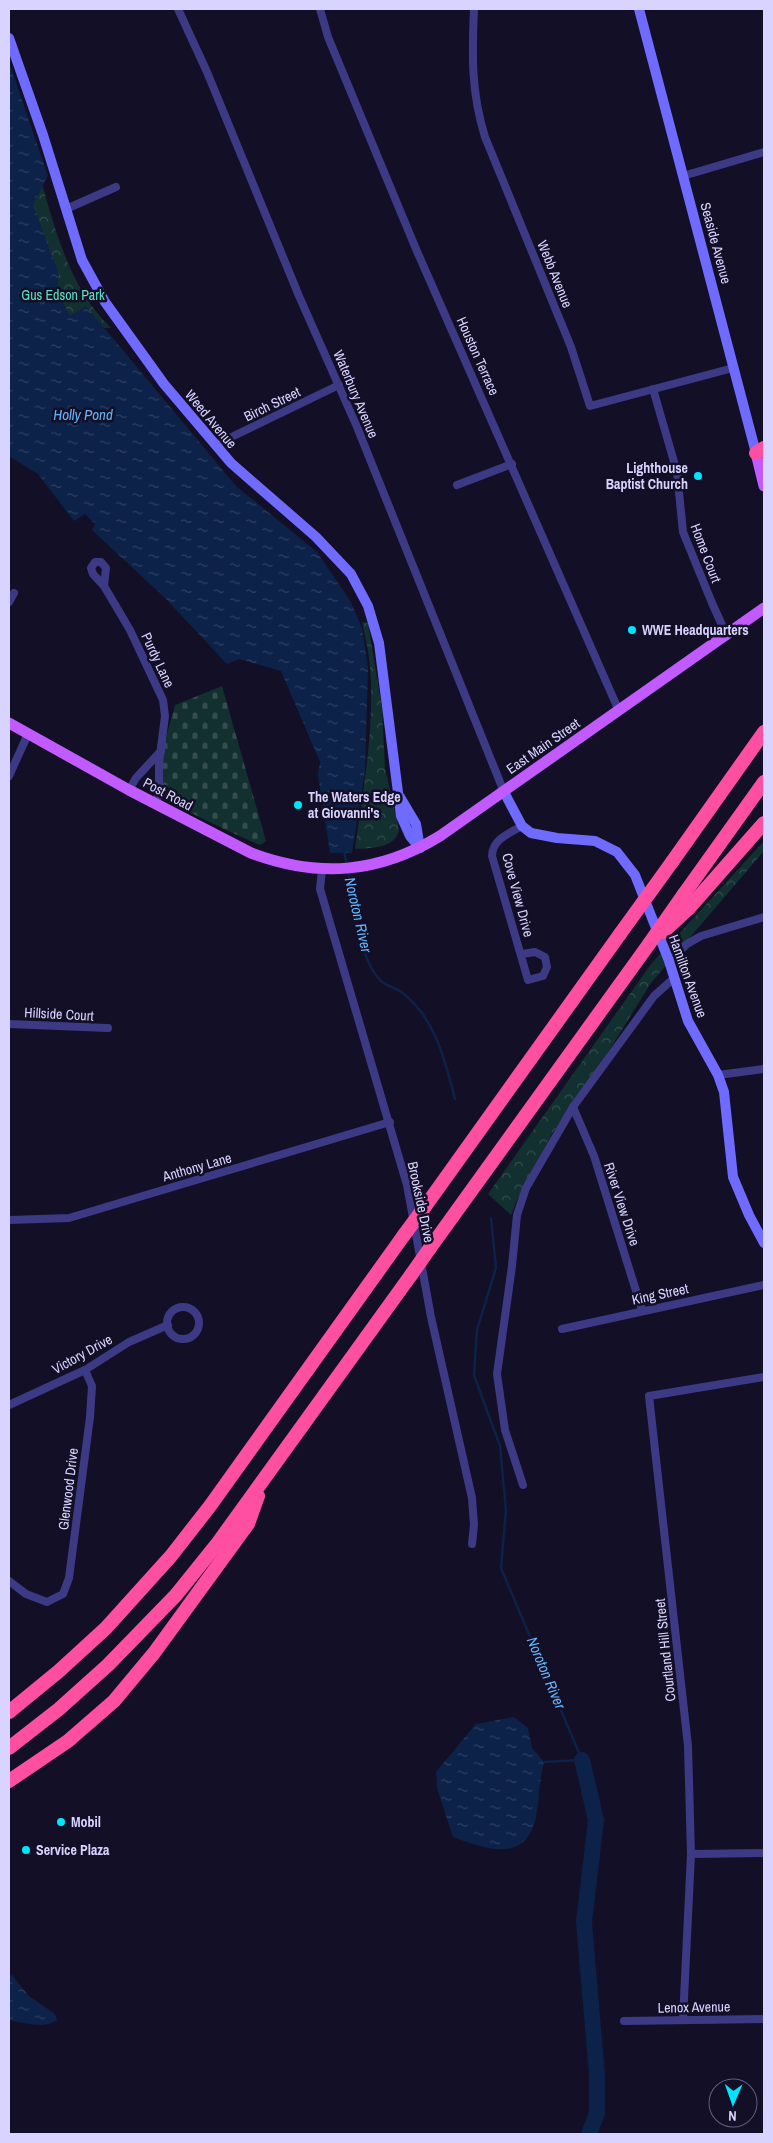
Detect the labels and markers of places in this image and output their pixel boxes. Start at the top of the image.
place label: Lighthouse Baptist Church [606,459,688,493]
marker: Lighthouse Baptist Church [692,470,704,482]
place label: WWE Headquarters [642,621,749,639]
marker: WWE Headquarters [626,624,638,636]
place label: The Waters Edge at Giovanni's [308,788,401,822]
marker: The Waters Edge at Giovanni's [292,799,304,811]
place label: Mobil [71,1813,101,1831]
marker: Mobil [55,1816,67,1828]
place label: Service Plaza [36,1841,110,1859]
marker: Service Plaza [20,1844,32,1856]

